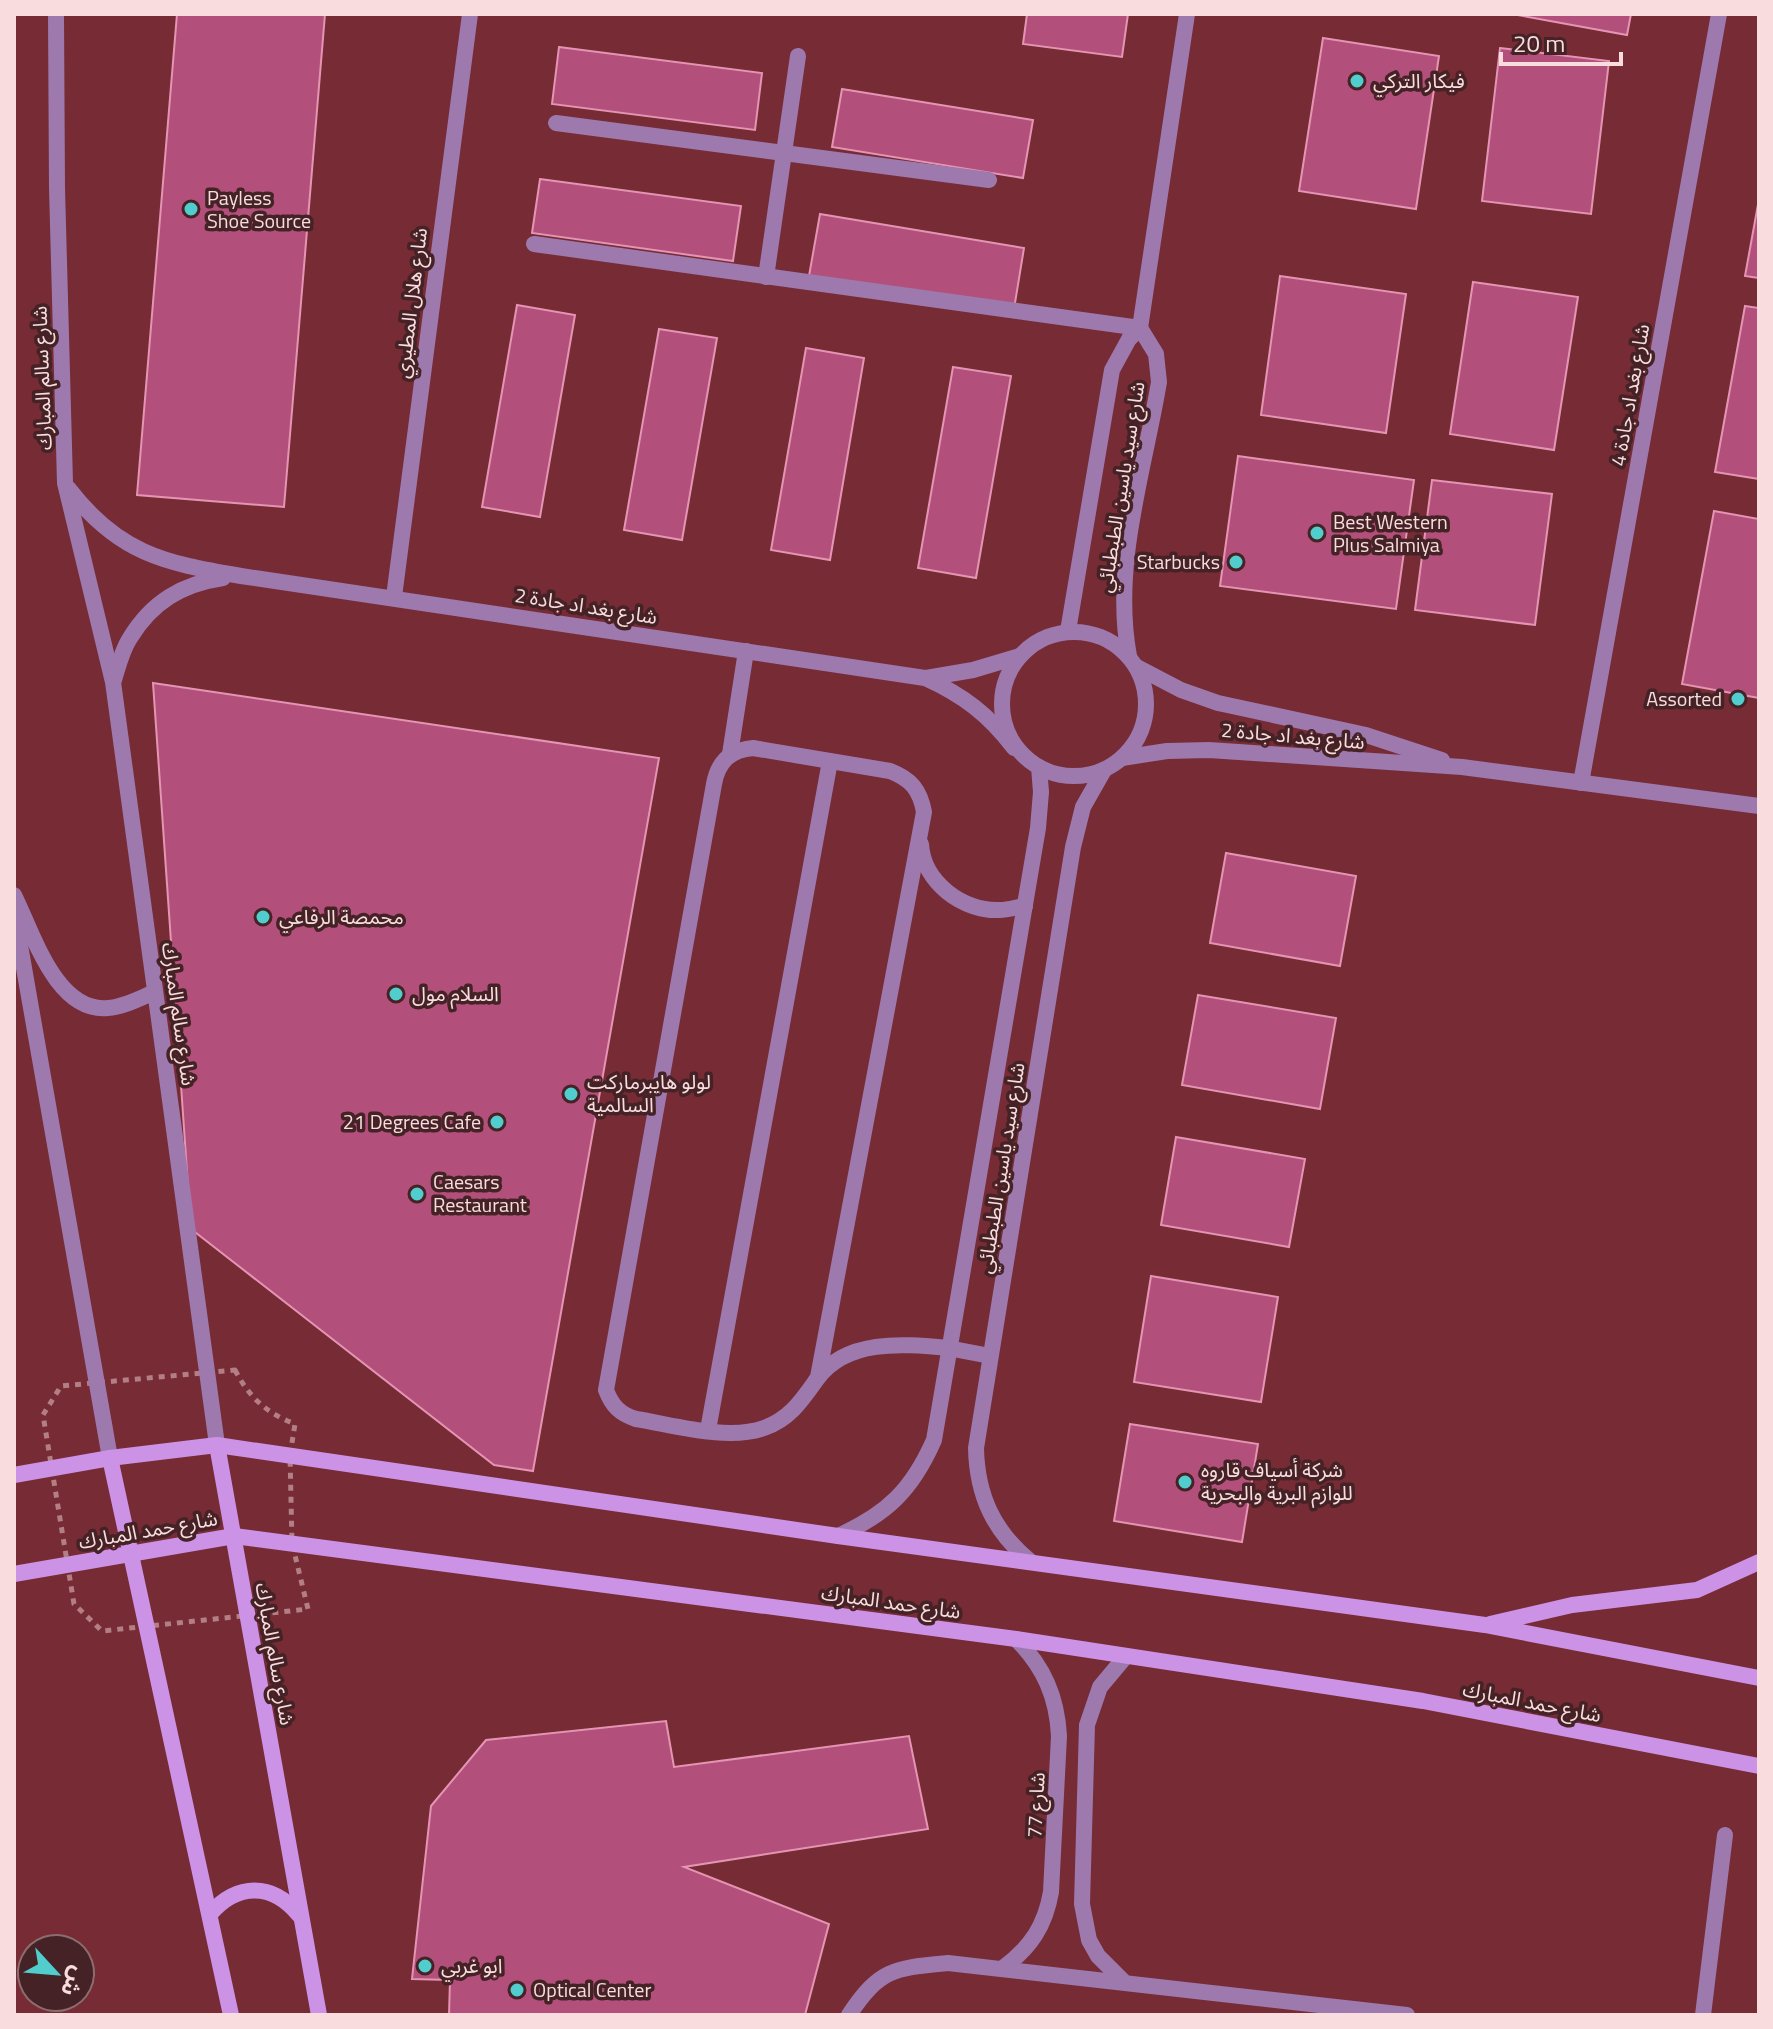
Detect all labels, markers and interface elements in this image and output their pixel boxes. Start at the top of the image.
scale bar [1501,16,1621,66]
text: 20 m [1513,25,1565,61]
place label: فيكار التركي [1373,65,1465,97]
marker: فيكار التركي [1348,72,1366,90]
place label: Payless Shoe Source [207,182,311,236]
marker: Payless Shoe Source [182,200,200,218]
street label: شارع هلال المطيري [386,226,436,380]
street label: شارع سالم المبارك [23,305,60,451]
street label: شارع بغد اد جادة 4 [1602,321,1657,468]
street label: شارع سيد ياسين الطبطبائي [1088,379,1153,595]
place label: Best Western Plus Salmiya [1333,506,1448,560]
marker: Best Western Plus Salmiya [1308,524,1326,542]
place label: Starbucks [1137,546,1220,577]
marker: Starbucks [1227,553,1245,571]
street label: شارع بغد اد جادة 2 [513,579,660,632]
place label: Assorted [1646,683,1722,714]
marker: Assorted [1729,690,1747,708]
street label: شارع بغد اد جادة 2 [1220,714,1366,757]
place label: محمصة الرفاعي [279,901,404,933]
marker: محمصة الرفاعي [254,908,272,926]
street label: شارع سالم المبارك [154,940,205,1088]
place label: السلام مول [412,978,499,1009]
marker: السلام مول [387,985,405,1003]
street label: شارع سيد ياسين الطبطبائي [968,1060,1033,1276]
place label: لولو هايبرماركت السالمية [587,1066,711,1120]
marker: لولو هايبرماركت السالمية [562,1085,580,1103]
place label: 21 Degrees Cafe [343,1106,481,1137]
marker: 21 Degrees Cafe [488,1113,506,1131]
place label: Caesars Restaurant [433,1166,527,1220]
marker: Caesars Restaurant [408,1185,426,1203]
place label: شركة أسياف قاروه للوازم البرية والبحرية [1201,1454,1353,1508]
marker: شركة أسياف قاروه للوازم البرية والبحرية [1176,1473,1194,1491]
street label: شارع حمد المبارك [76,1502,220,1557]
street label: شارع حمد المبارك [819,1576,963,1627]
street label: شارع سالم المبارك [248,1580,303,1728]
street label: شارع حمد المبارك [1460,1673,1604,1730]
street label: شارع 77 [1018,1771,1053,1839]
north arrow [16,1933,96,2013]
place label: ابو غربي [441,1950,502,1982]
marker: ابو غربي [416,1957,434,1975]
text: ش [52,1961,96,2003]
place label: Optical Center [533,1974,651,2005]
marker: Optical Center [508,1981,526,1999]

